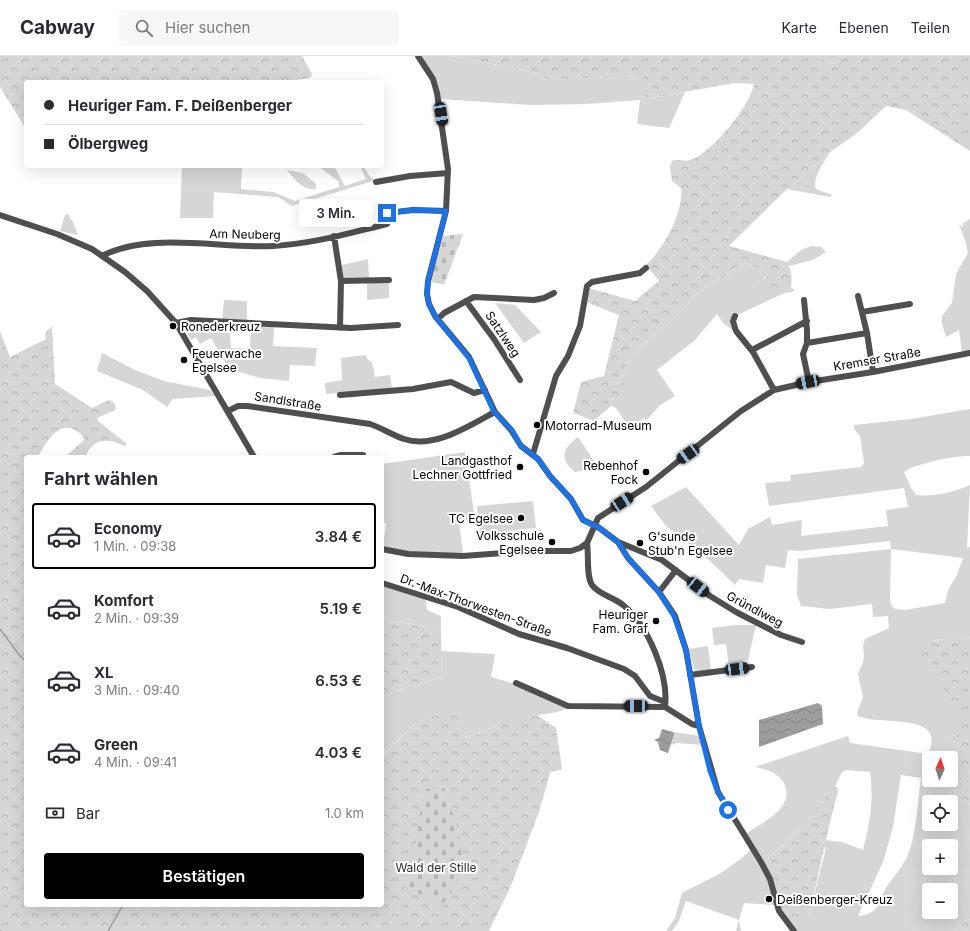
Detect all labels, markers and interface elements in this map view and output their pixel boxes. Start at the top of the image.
search box [119,10,399,46]
text: Cabway [20,16,95,39]
icon: search [133,17,155,39]
text: Hier suchen [165,18,250,37]
text: Karte [781,19,817,36]
text: Ebenen [839,19,889,36]
text: Teilen [911,19,950,36]
text: Heuriger Fam. F. Deißenberger [68,96,292,115]
car [433,101,449,127]
text: Ölbergweg [68,134,148,153]
callout: 3 Min. [299,199,373,227]
route end [378,204,396,222]
text: 3 Min. [316,205,356,221]
street label: Am Neuberg [209,226,281,242]
street label: Satzlweg [482,308,524,360]
place label: Ronederkreuz [181,319,261,334]
marker: Ronederkreuz [168,321,178,331]
street label: Kremser Straße [832,344,922,374]
place label: Feuerwache Egelsee [192,346,262,375]
marker: Feuerwache Egelsee [179,355,189,365]
car [795,374,821,390]
street label: Sandlstraße [253,388,323,414]
place label: Motorrad-Museum [545,418,652,433]
marker: Motorrad-Museum [532,420,542,430]
car [675,442,701,466]
place label: Landgasthof Lechner Gottfried [412,453,513,482]
place label: Rebenhof Fock [583,458,639,487]
marker: Landgasthof Lechner Gottfried [515,462,525,472]
marker: Rebenhof Fock [641,467,651,477]
text: Fahrt wählen [44,468,158,489]
car [609,490,635,514]
place label: TC Egelsee [449,511,513,526]
marker: TC Egelsee [516,513,526,523]
icon: car [46,518,82,554]
text: Economy [94,519,162,538]
text: 3.84 € [315,527,362,546]
place label: Volksschule Egelsee [476,528,544,557]
place label: G'sunde Stub'n Egelsee [648,529,733,558]
marker: Volksschule Egelsee [547,537,557,547]
text: 1 Min. · 09:38 [94,538,176,554]
marker: G'sunde Stub'n Egelsee [635,538,645,548]
street label: Dr.-Max-Thorwesten-Straße [398,571,554,639]
car [685,575,711,599]
street label: Gründlweg [724,588,786,630]
icon: car [46,590,82,626]
text: Komfort [94,591,154,610]
text: 5.19 € [320,599,362,618]
place label: Heuriger Fam. Graf [592,607,649,636]
text: 2 Min. · 09:39 [94,610,179,626]
marker: Heuriger Fam. Graf [651,616,661,626]
icon: car [46,662,82,698]
car [724,662,750,676]
text: XL [94,663,114,682]
text: 6.53 € [315,671,362,690]
text: 3 Min. · 09:40 [94,682,180,698]
car [624,700,648,712]
icon: car [46,734,82,770]
text: Green [94,735,138,754]
text: 4.03 € [315,743,362,762]
north arrow [922,751,958,787]
map controls [922,751,958,919]
text: 4 Min. · 09:41 [94,754,177,770]
button: locate [922,795,958,831]
route start [719,801,737,819]
icon: cash [44,802,66,824]
text: Bar [76,804,100,823]
text: 1.0 km [325,805,364,821]
button: + [922,839,958,875]
button: Bestätigen [44,853,364,899]
park label: Wald der Stille [395,860,477,875]
button: − [922,883,958,919]
place label: Deißenberger-Kreuz [777,892,893,907]
marker: Deißenberger-Kreuz [764,894,774,904]

